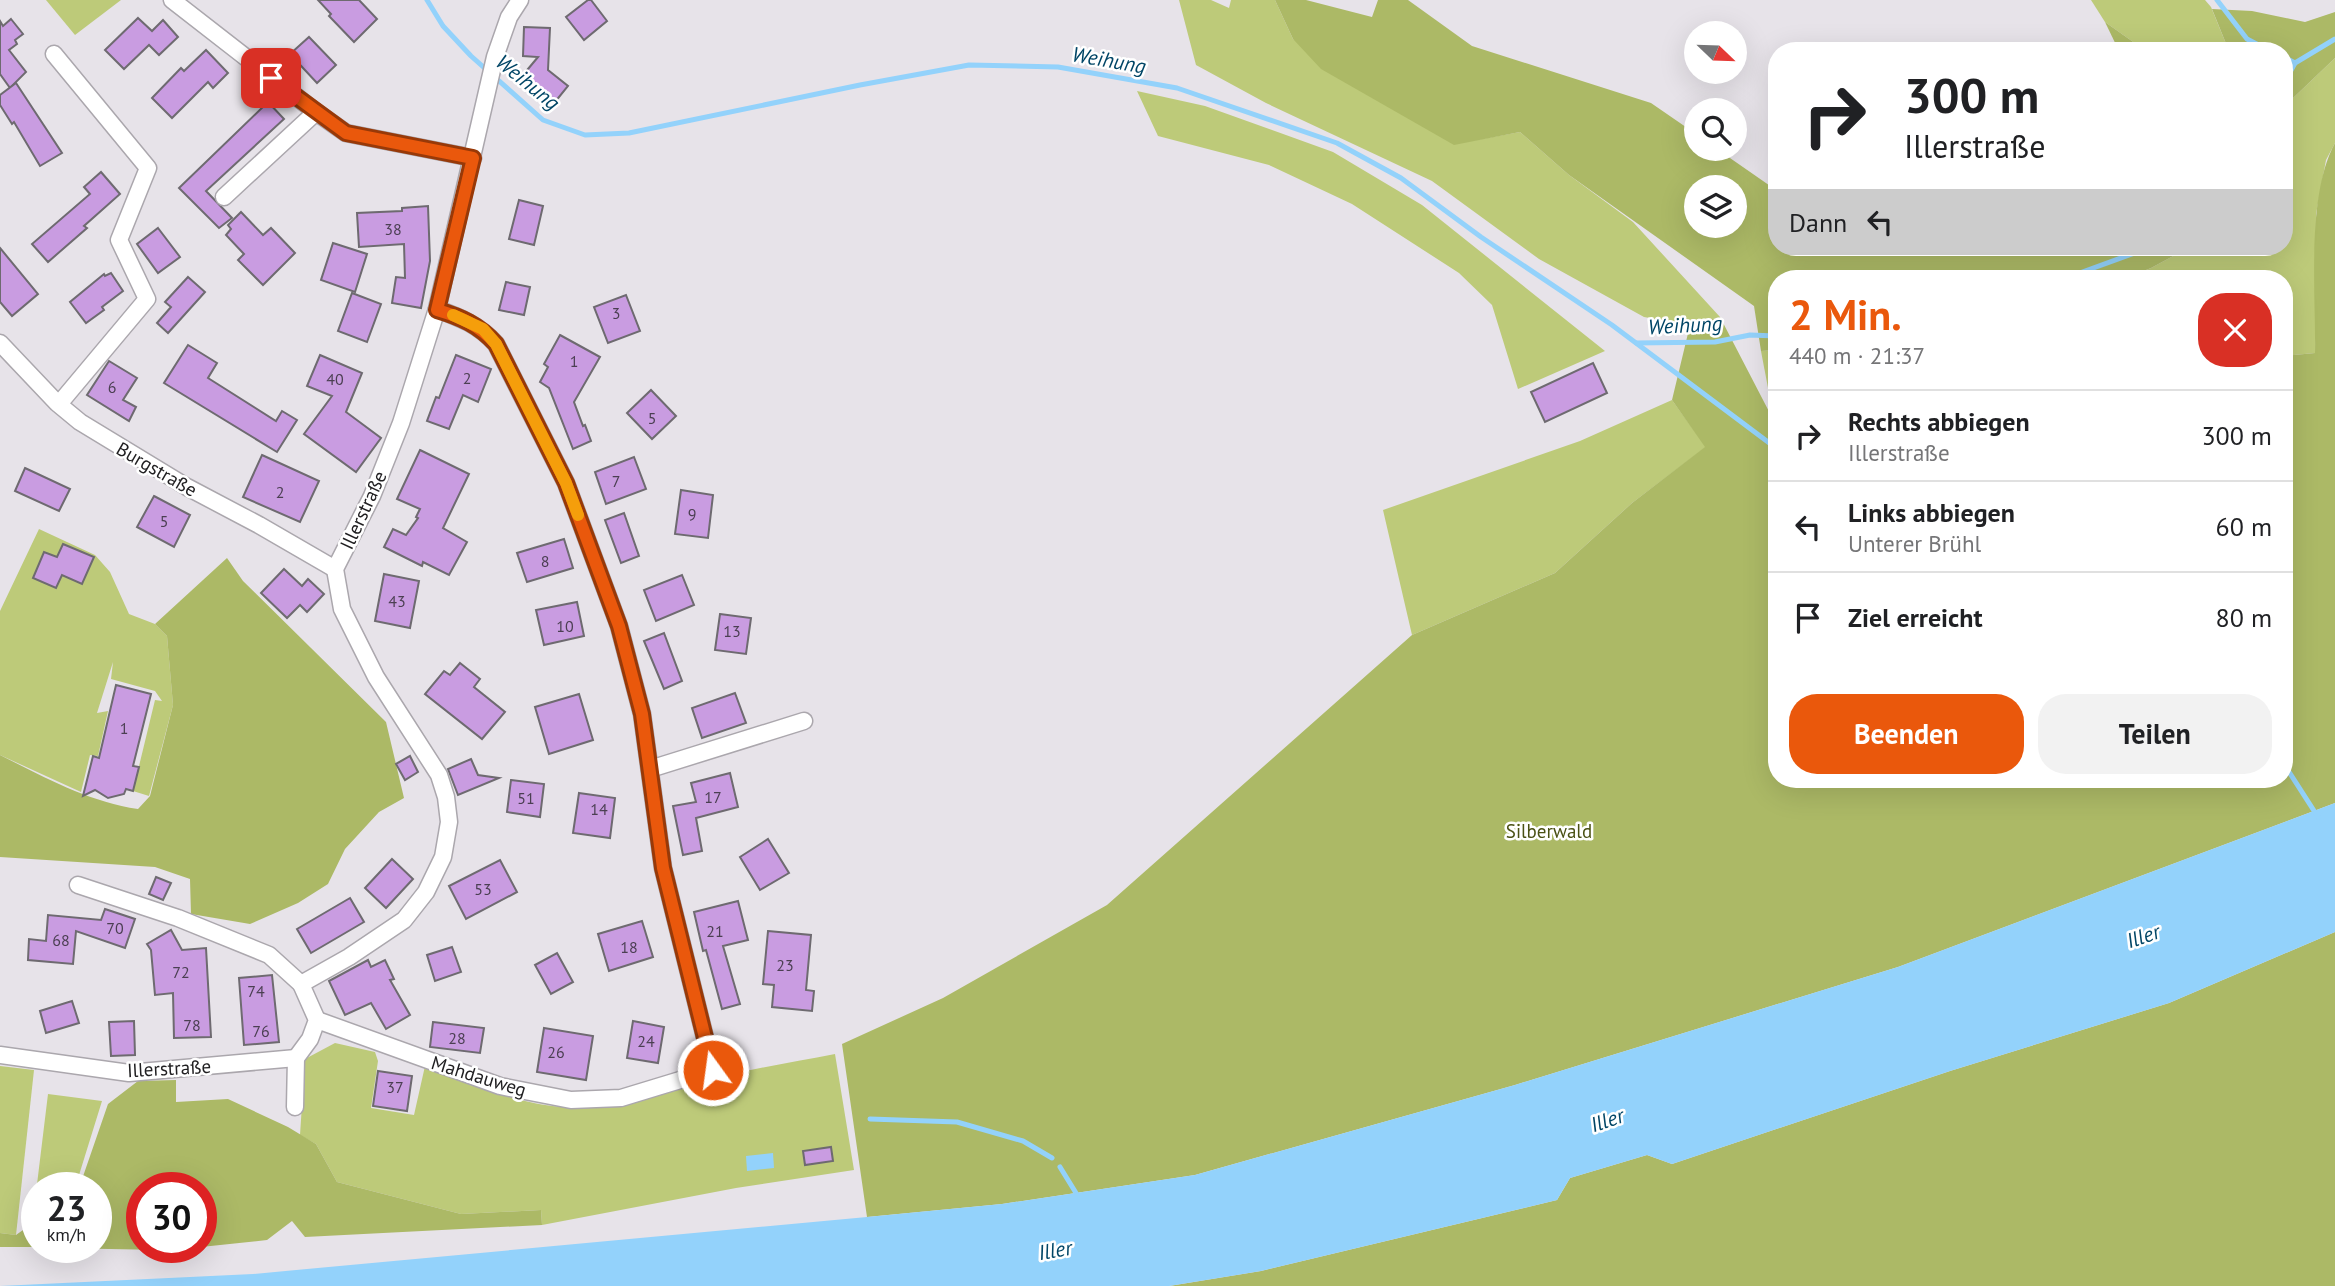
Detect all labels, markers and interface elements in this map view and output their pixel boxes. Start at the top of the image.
north arrow [1684,21,1746,84]
map controls [1684,21,1747,238]
water label: Weihung [1070,40,1148,80]
pin [241,48,301,108]
water label: Weihung [491,48,566,116]
icon: arrive [252,59,290,97]
text: 300 m [1904,63,2039,127]
icon: right [1789,70,1880,161]
button: search [1684,98,1747,161]
text: Illerstraße [1904,125,2045,167]
button: layers [1684,175,1747,238]
icon: left [1861,203,1899,241]
text: Dann [1789,206,1847,239]
house number: 38 [384,219,402,239]
text: 2 Min. [1789,287,1902,342]
button: close [2198,293,2272,367]
house number: 3 [612,303,620,323]
water label: Weihung [1647,310,1723,340]
text: 440 m · 21:37 [1789,341,1925,370]
house number: 1 [570,351,578,371]
house number: 2 [463,368,471,388]
house number: 40 [326,369,344,389]
house number: 6 [108,377,116,397]
text: Rechts abbiegen [1848,405,2030,438]
house number: 5 [648,408,656,428]
icon: right [1789,417,1827,455]
text: 300 m [2201,419,2272,452]
street label: Burgstraße [112,436,202,502]
text: Illerstraße [1848,438,1950,467]
street label: Illerstraße [334,467,392,553]
house number: 7 [612,471,620,491]
house number: 2 [276,482,284,502]
text: Links abbiegen [1848,496,2015,529]
house number: 9 [688,504,696,524]
icon: left [1789,508,1827,546]
text: 60 m [2216,510,2272,543]
house number: 5 [160,511,168,531]
text: Unterer Brühl [1848,529,1981,558]
house number: 8 [541,551,549,571]
house number: 43 [388,591,406,611]
icon: arrive [1789,599,1827,637]
text: Ziel erreicht [1848,601,1983,634]
text: 80 m [2216,601,2272,634]
house number: 10 [556,616,574,636]
house number: 13 [723,621,741,641]
button: Beenden [1789,694,2024,774]
button: Teilen [2038,694,2272,774]
house number: 1 [120,718,128,738]
house number: 17 [704,787,722,807]
house number: 51 [517,788,535,808]
house number: 14 [590,799,608,819]
park label: Silberwald [1506,819,1592,843]
house number: 53 [474,879,492,899]
water label: Iller [2123,917,2165,954]
house number: 70 [106,918,124,938]
house number: 21 [706,921,724,941]
house number: 68 [52,930,70,950]
house number: 18 [620,937,638,957]
house number: 23 [776,955,794,975]
house number: 72 [172,962,190,982]
house number: 74 [247,981,265,1001]
house number: 78 [183,1015,201,1035]
house number: 76 [252,1021,270,1041]
house number: 28 [448,1028,466,1048]
house number: 24 [637,1031,655,1051]
position arrow [676,1033,750,1107]
house number: 26 [547,1042,565,1062]
street label: Mahdauweg [429,1050,529,1102]
street label: Illerstraße [126,1054,212,1082]
house number: 37 [386,1077,404,1097]
water label: Iller [1587,1101,1629,1138]
speed limit sign: 30 [126,1172,217,1263]
text: 23 [47,1185,86,1231]
text: km/h [47,1223,86,1246]
water label: Iller [1036,1233,1076,1266]

